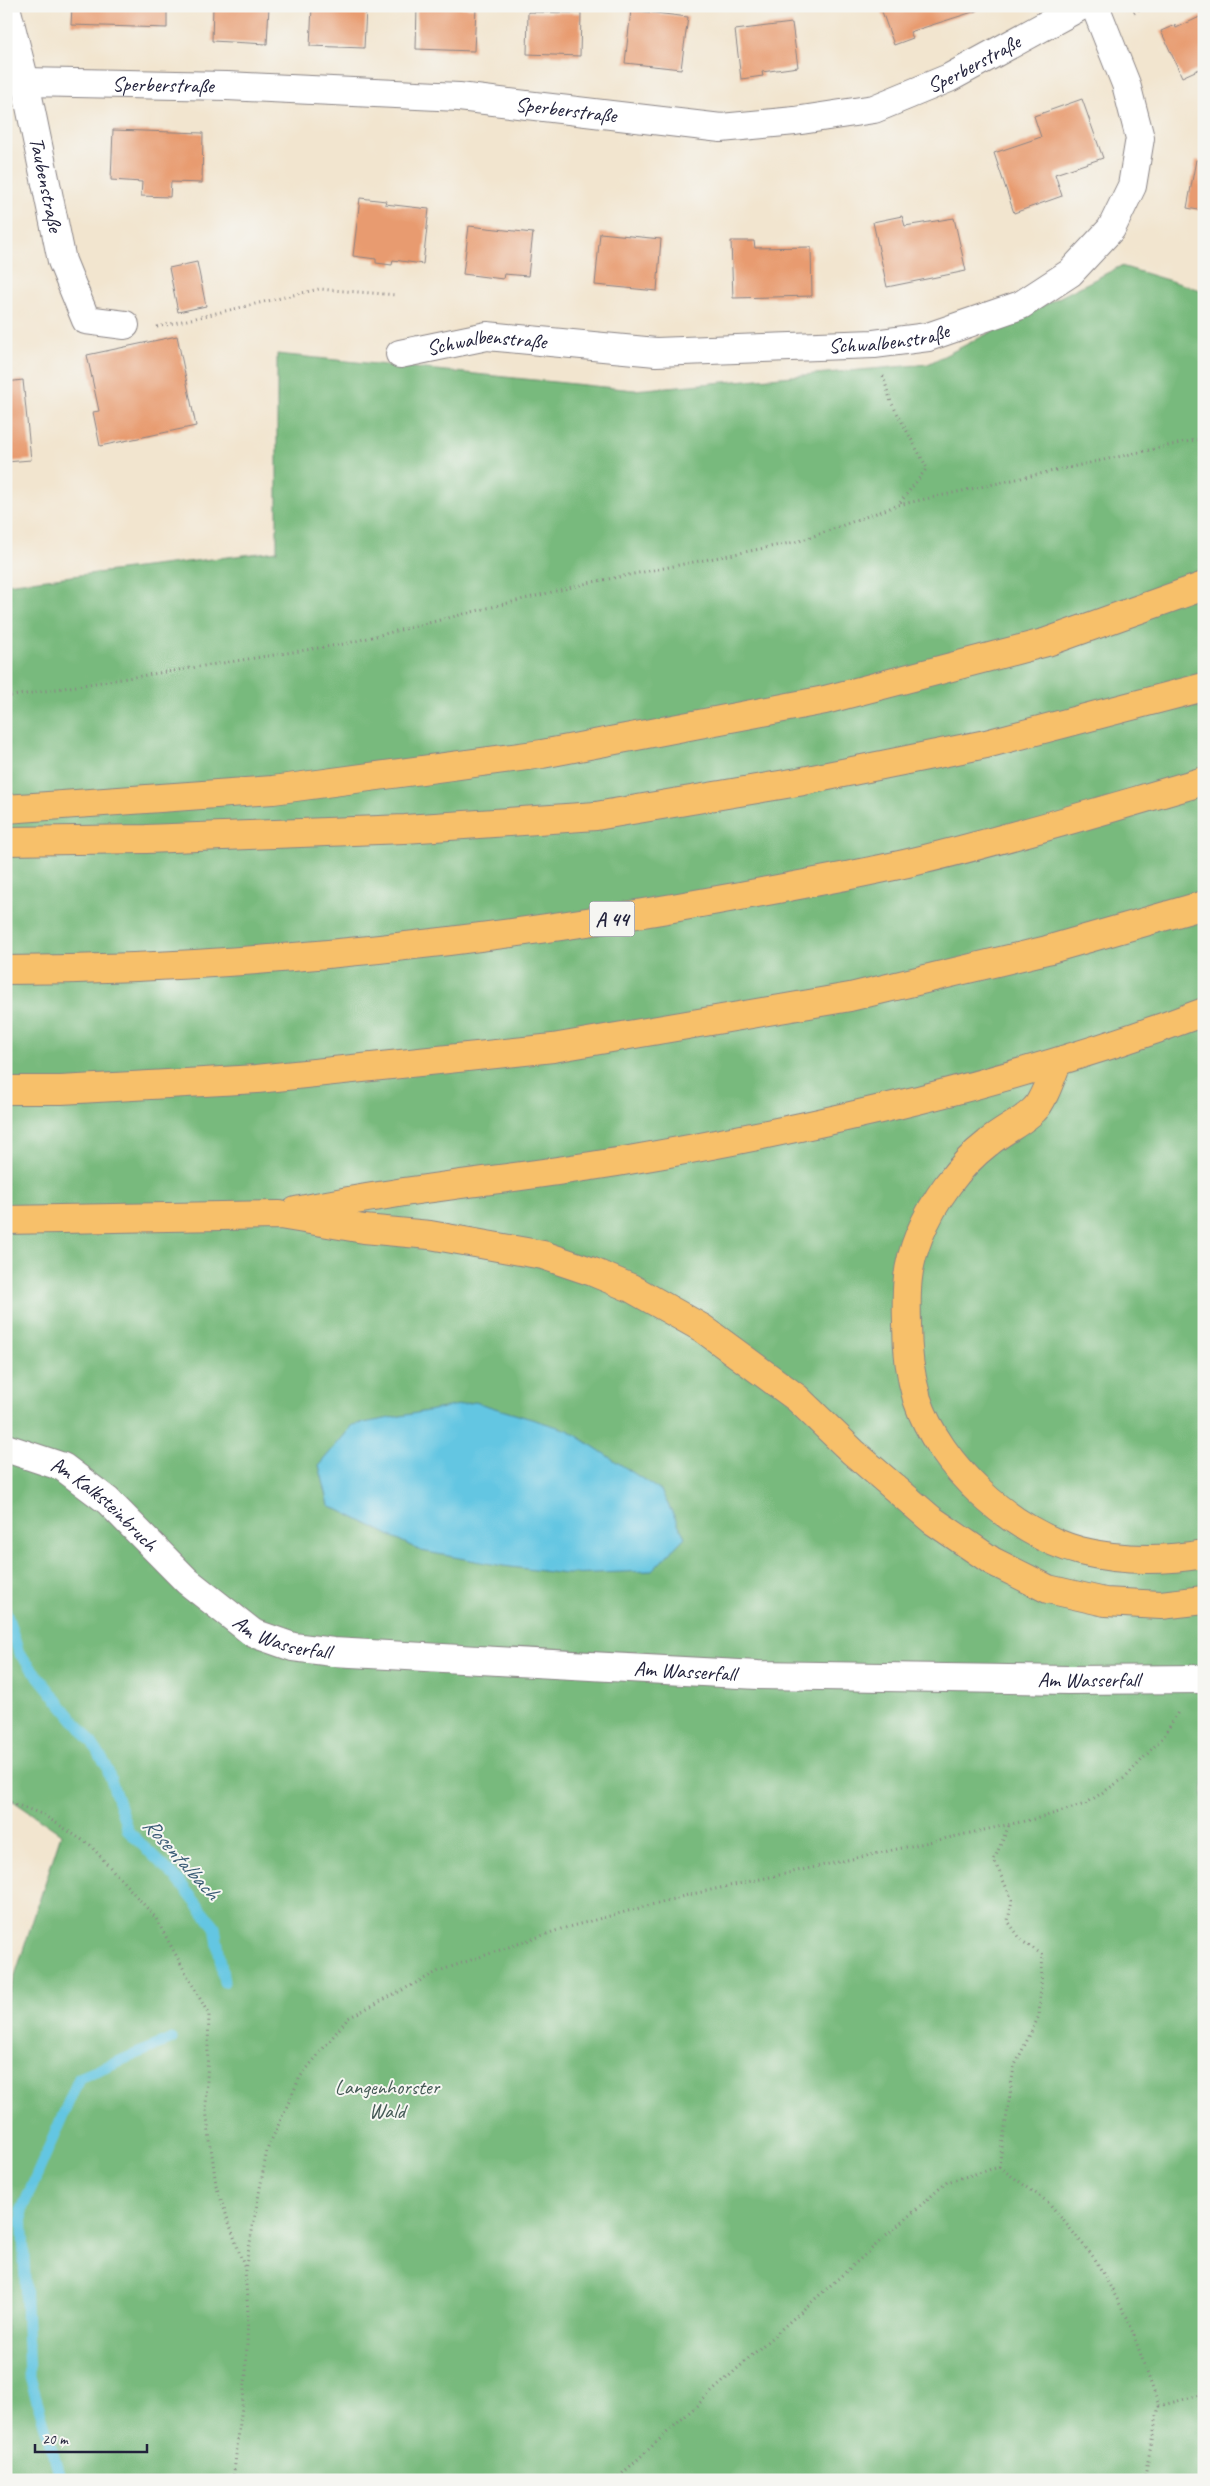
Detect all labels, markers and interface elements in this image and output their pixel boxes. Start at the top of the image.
street label: Sperberstraße [923,28,1027,99]
street label: Sperberstraße [112,71,216,99]
street label: Sperberstraße [514,91,620,129]
street label: Taubenstraße [24,135,69,236]
street label: Schwalbenstraße [828,317,955,359]
street label: Schwalbenstraße [424,323,550,361]
road number: A 44 [590,902,634,936]
street label: Am Kalksteinbruch [47,1451,164,1558]
street label: Am Wasserfall [228,1609,336,1665]
street label: Am Wasserfall [633,1655,740,1687]
street label: Am Wasserfall [1037,1666,1143,1693]
water label: Rosentalbach [137,1812,227,1907]
park label: Langenhorster Wald [335,2074,441,2124]
scale bar [35,2421,148,2453]
text: 20 m [42,2430,69,2449]

